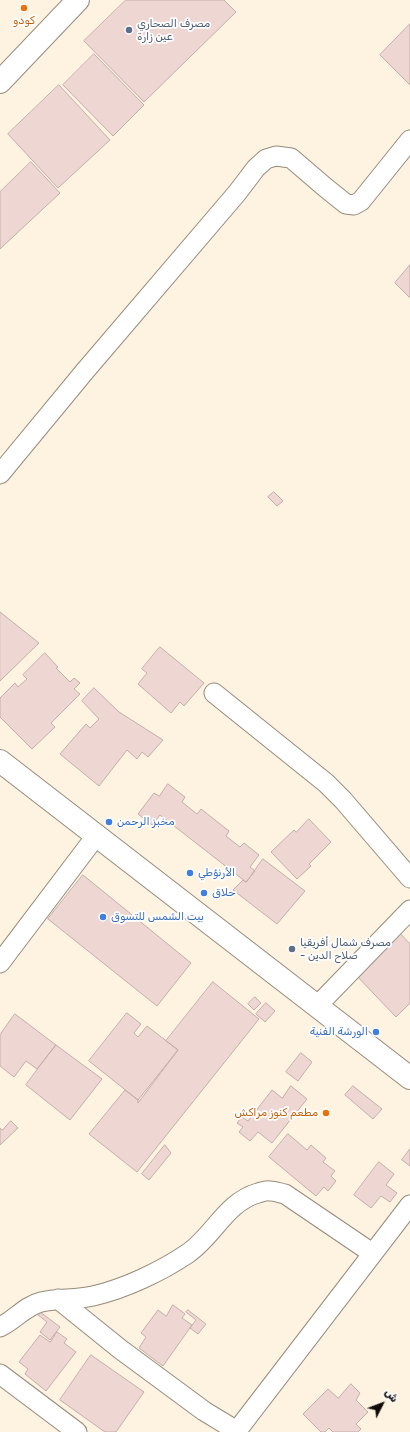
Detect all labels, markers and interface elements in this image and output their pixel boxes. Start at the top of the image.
marker: كودو [19,3,29,13]
place label: كودو [13,14,35,28]
place label: مصرف الصحاري عين زارة [137,17,210,43]
marker: مصرف الصحاري عين زارة [124,25,134,35]
place label: مخبز الرحمن [117,815,174,829]
marker: مخبز الرحمن [104,817,114,827]
place label: الأرنؤطي [198,866,235,880]
marker: الأرنؤطي [185,868,195,878]
place label: حلاق [212,886,236,900]
marker: حلاق [199,888,209,898]
place label: بيت الشمس للتسوق [111,910,204,924]
marker: بيت الشمس للتسوق [98,912,108,922]
place label: مصرف شمال أفريقيا - صلاح الدين [300,936,391,962]
marker: مصرف شمال أفريقيا - صلاح الدين [287,944,297,954]
place label: الورشة الفنية [310,1025,368,1039]
marker: الورشة الفنية [371,1027,381,1037]
place label: مطعم كنوز مراكش [234,1106,318,1120]
marker: مطعم كنوز مراكش [321,1108,331,1118]
north arrow [362,1384,402,1424]
text: ش [382,1386,401,1405]

